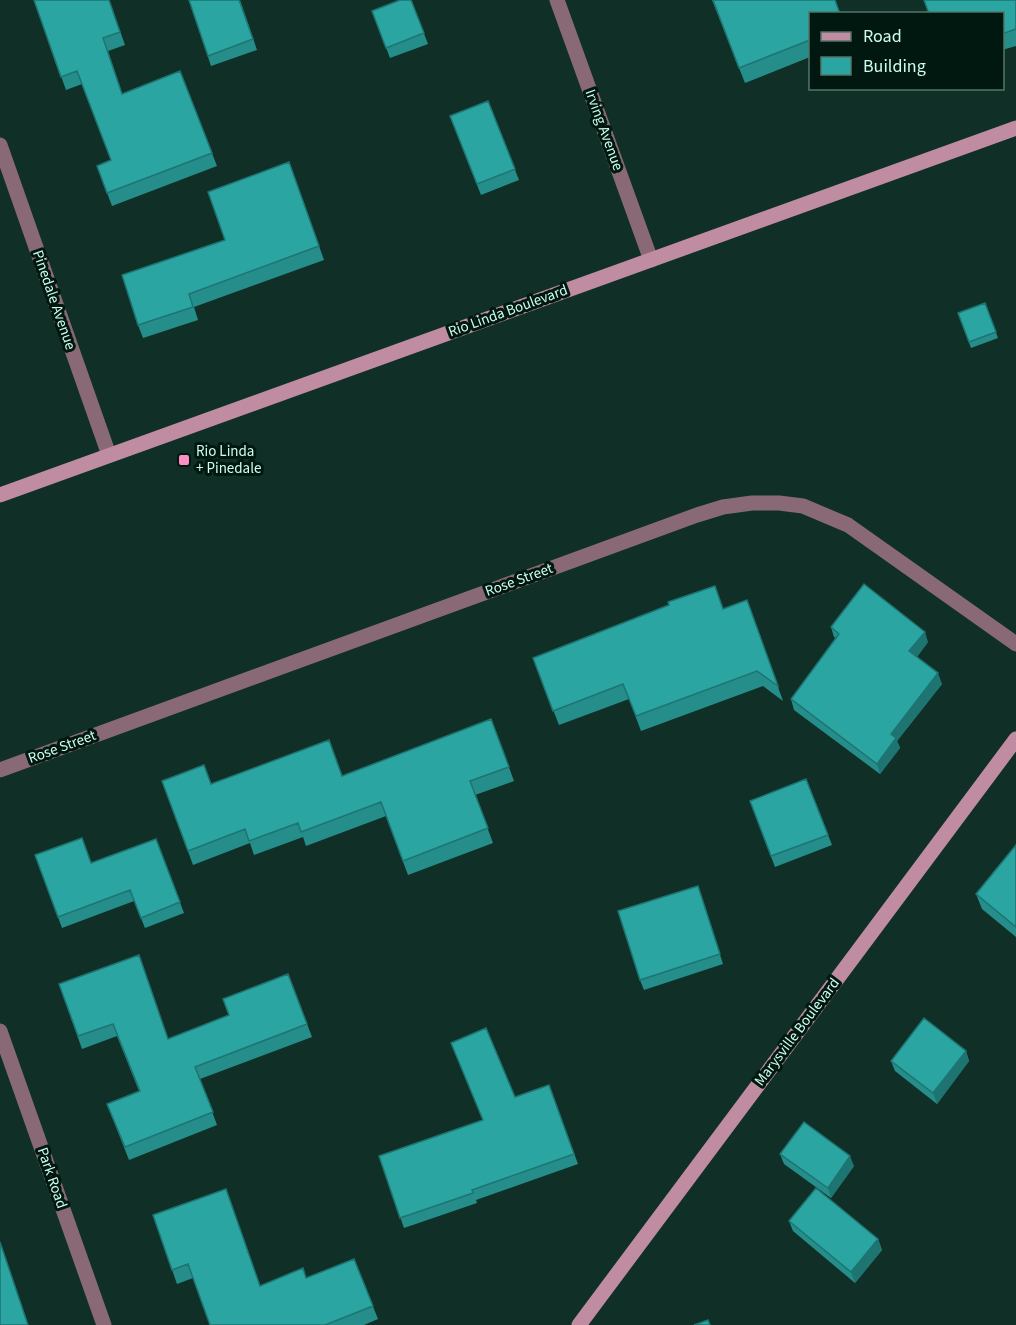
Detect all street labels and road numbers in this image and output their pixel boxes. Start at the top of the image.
street label: Irving Avenue [580,86,628,174]
street label: Pinedale Avenue [27,247,81,353]
street label: Rio Linda Boulevard [445,280,571,342]
street label: Rose Street [482,558,556,602]
street label: Rose Street [25,725,99,769]
street label: Marysville Boulevard [749,974,845,1090]
street label: Park Road [32,1145,72,1211]

